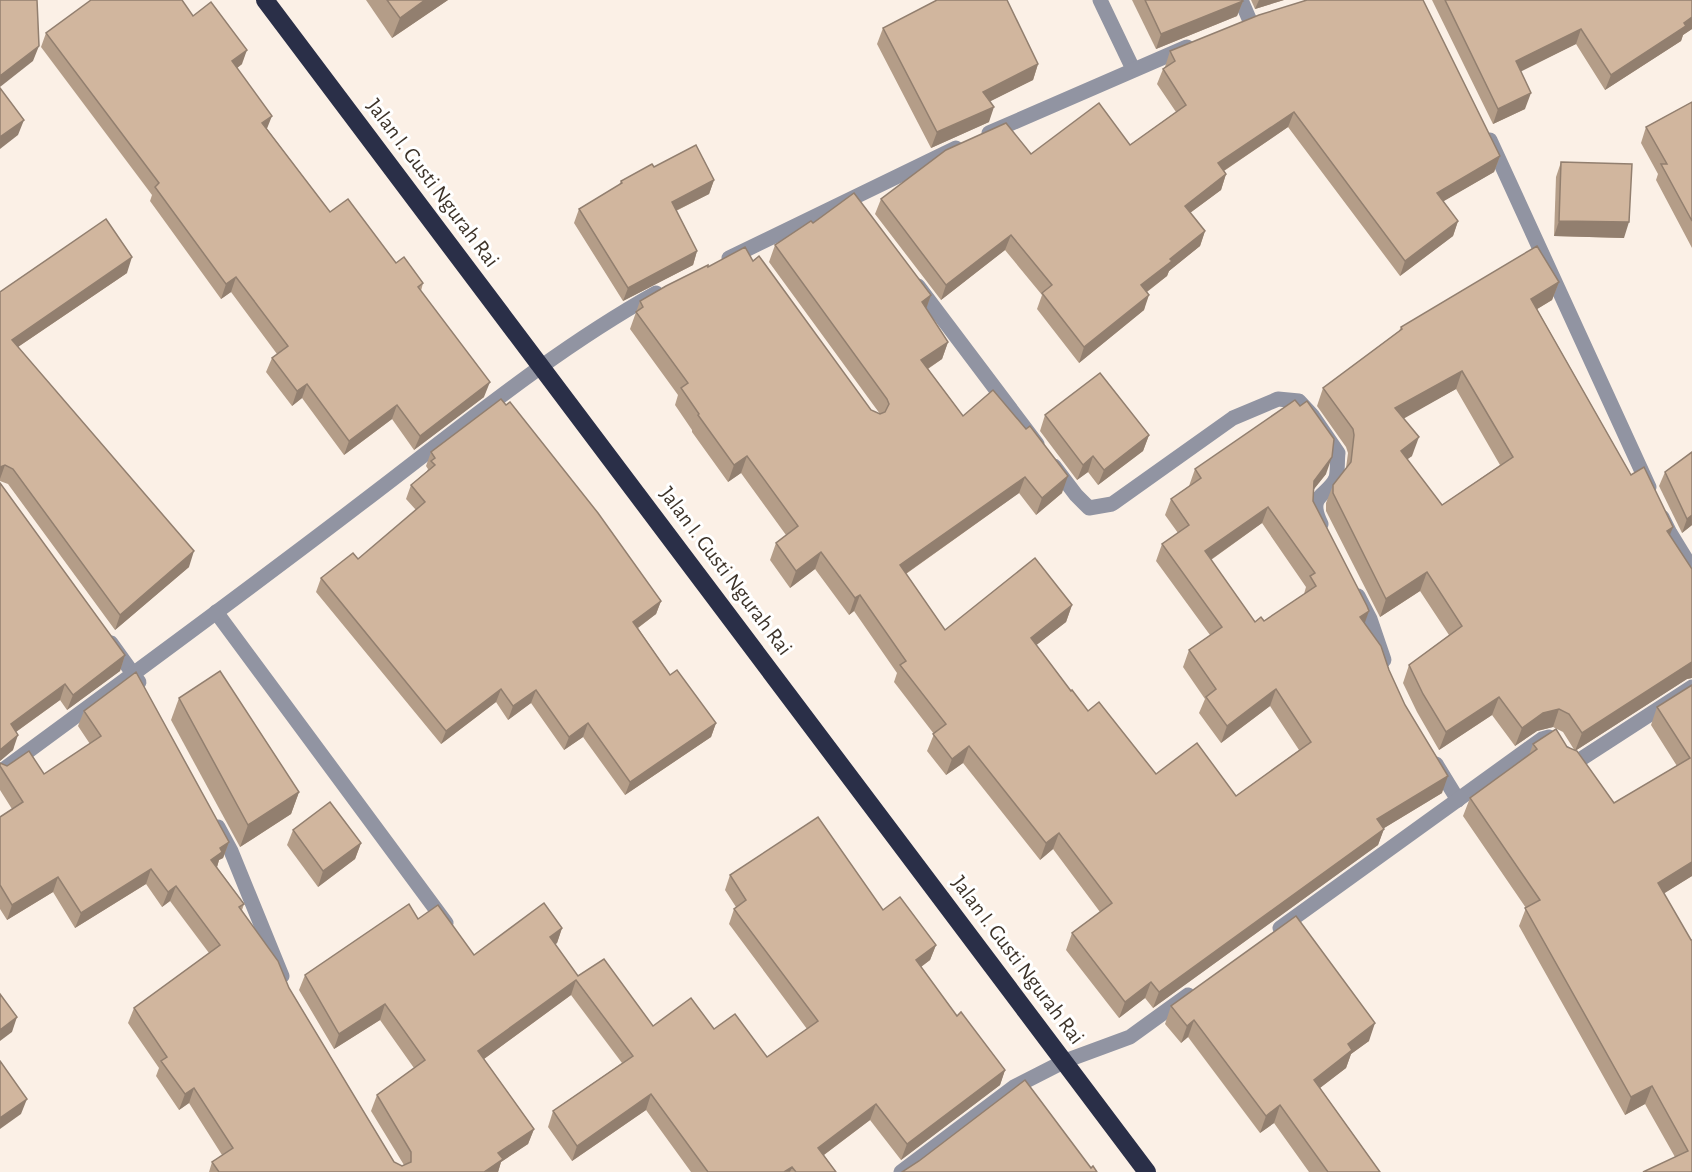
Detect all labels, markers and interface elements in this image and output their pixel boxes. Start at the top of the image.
street label: Jalan I. Gusti Ngurah Rai [363,95,503,271]
street label: Jalan I. Gusti Ngurah Rai [656,483,796,659]
street label: Jalan I. Gusti Ngurah Rai [948,872,1088,1048]

